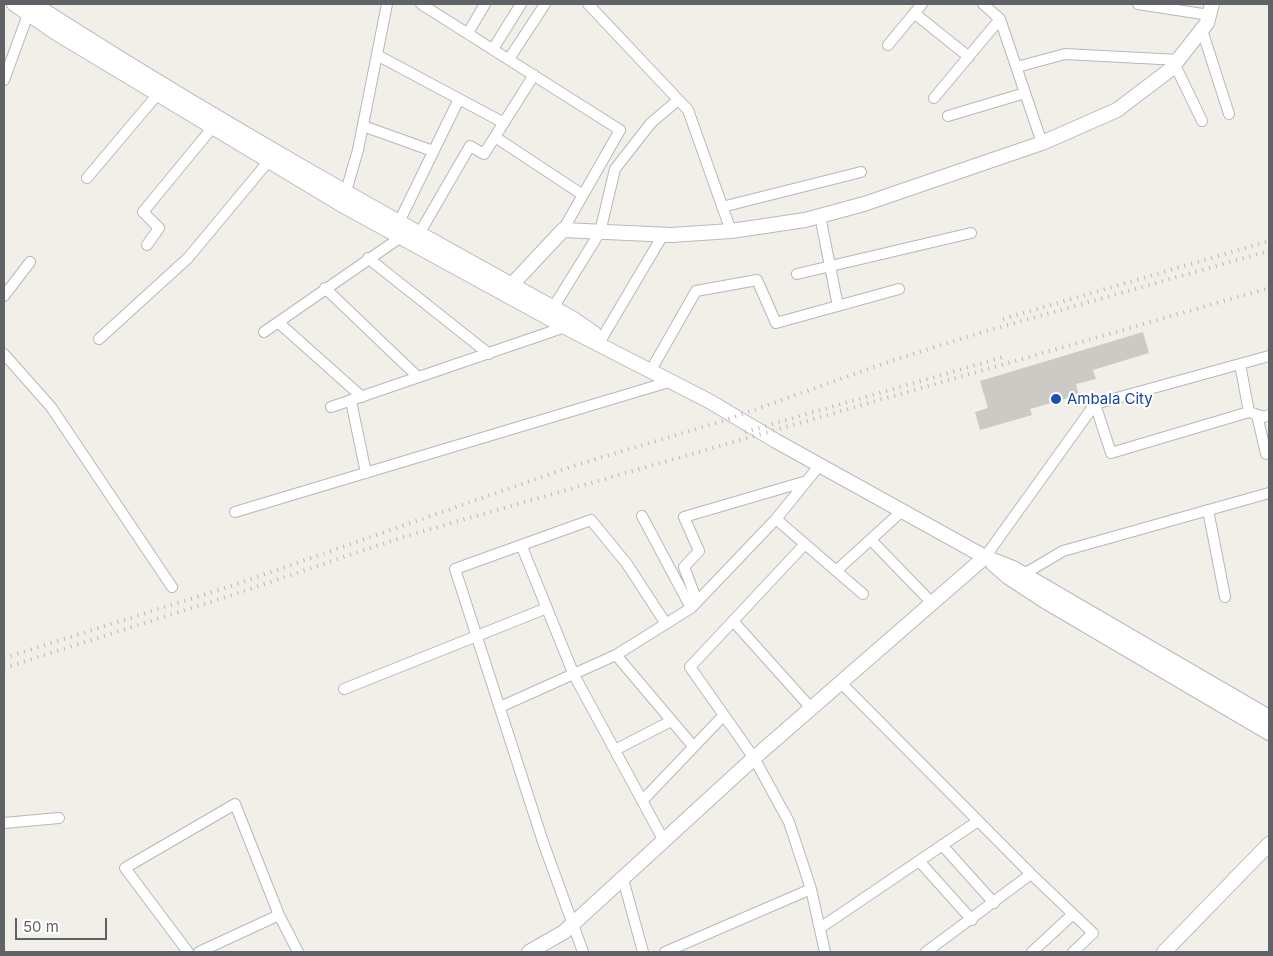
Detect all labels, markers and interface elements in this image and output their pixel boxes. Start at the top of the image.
place label: Ambala City [1067,390,1153,408]
marker: Ambala City [1049,392,1063,406]
scale bar [18,908,110,940]
text: 50 m [23,917,59,936]

